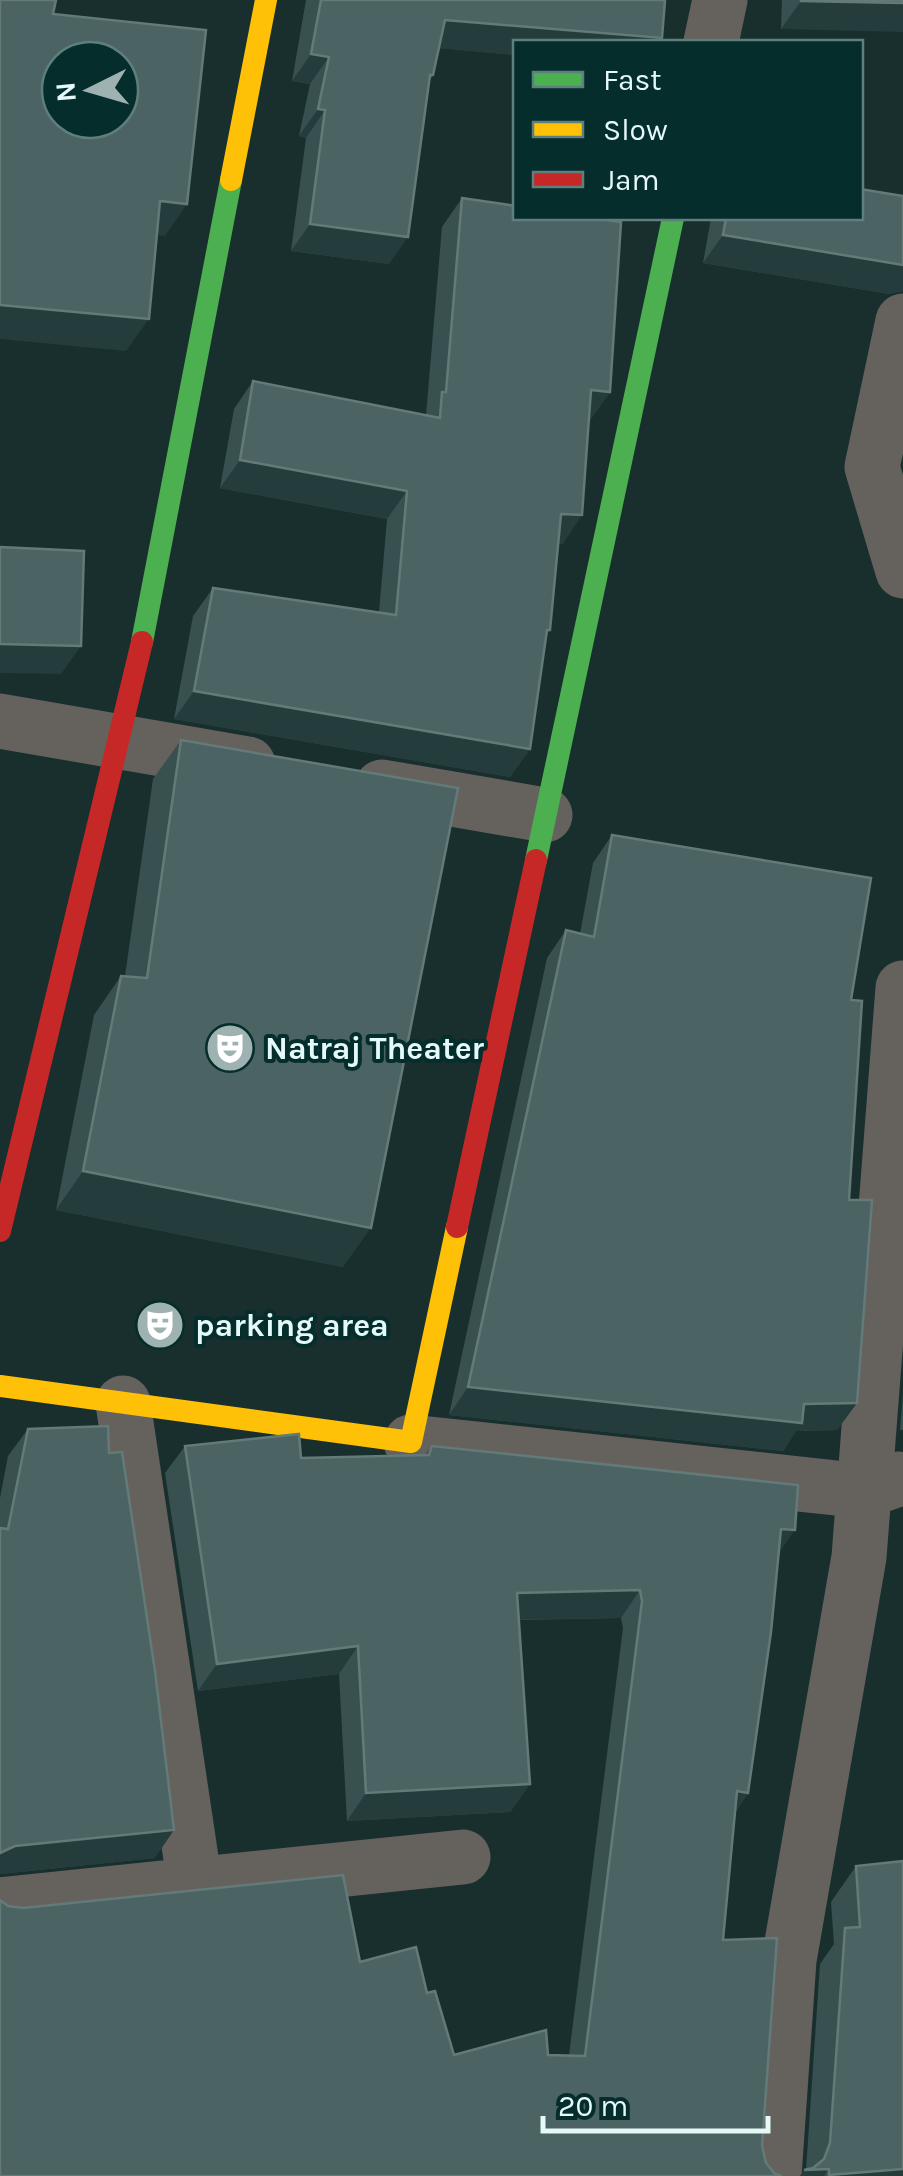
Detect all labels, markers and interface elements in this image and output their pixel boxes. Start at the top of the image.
north arrow [40,40,140,140]
legend [513,40,863,220]
text: Fast [603,62,662,98]
text: N [48,81,83,104]
text: Slow [603,112,668,148]
text: Jam [603,162,660,198]
theatre icon: Natraj Theater [204,1022,256,1074]
place label: Natraj Theater [265,1030,485,1067]
theatre icon: parking area [134,1299,186,1351]
place label: parking area [195,1307,389,1344]
scale bar [543,2071,768,2133]
text: 20 m [558,2088,628,2124]

